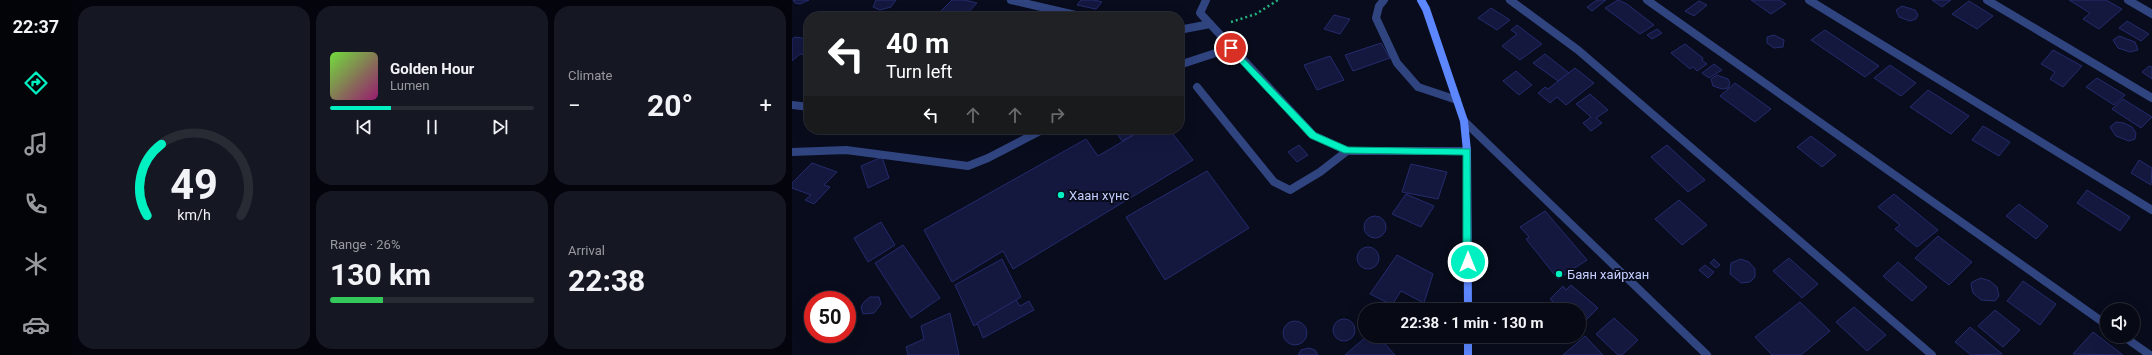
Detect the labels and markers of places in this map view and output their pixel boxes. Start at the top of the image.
pin [1214,31,1248,65]
place label: Хаан хүнс [1069,188,1129,203]
marker: Хаан хүнс [1056,190,1066,200]
place label: Баян хайрхан [1567,267,1649,282]
marker: Баян хайрхан [1554,269,1564,279]

